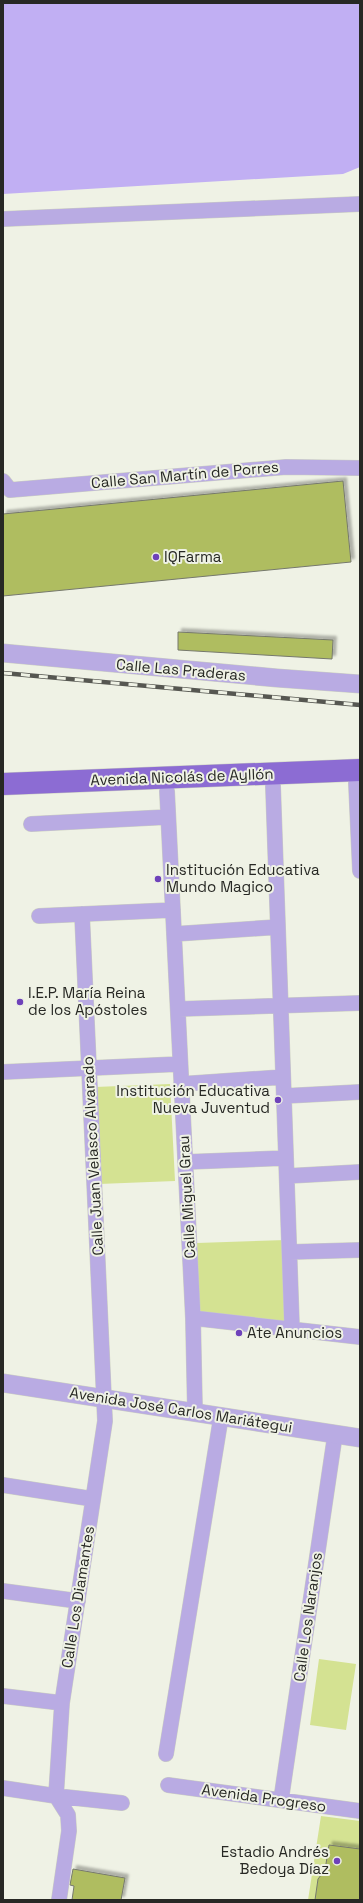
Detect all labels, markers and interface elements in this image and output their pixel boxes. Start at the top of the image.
street label: Calle San Martín de Porres [90,457,280,492]
place label: IQFarma [164,547,222,566]
marker: IQFarma [151,552,161,562]
street label: Calle Las Praderas [115,654,247,685]
street label: Avenida Nicolás de Ayllón [90,764,274,789]
place label: Institución Educativa Mundo Magico [166,860,320,896]
marker: Institución Educativa Mundo Magico [153,874,163,884]
place label: I.E.P. María Reina de los Apóstoles [28,983,147,1019]
marker: I.E.P. María Reina de los Apóstoles [15,997,25,1007]
street label: Calle Juan Velasco Alvarado [78,1056,107,1256]
place label: Institución Educativa Nueva Juventud [116,1081,270,1117]
marker: Institución Educativa Nueva Juventud [273,1095,283,1105]
street label: Calle Miguel Grau [174,1135,199,1259]
place label: Ate Anuncios [247,1323,342,1342]
marker: Ate Anuncios [234,1328,244,1338]
street label: Avenida José Carlos Mariátegui [68,1383,294,1436]
street label: Calle Los Diamantes [57,1524,98,1669]
street label: Calle Los Naranjos [289,1551,326,1683]
street label: Avenida Progreso [201,1779,328,1816]
place label: Estadio Andrés Bedoya Díaz [221,1842,329,1878]
marker: Estadio Andrés Bedoya Díaz [332,1856,342,1866]

